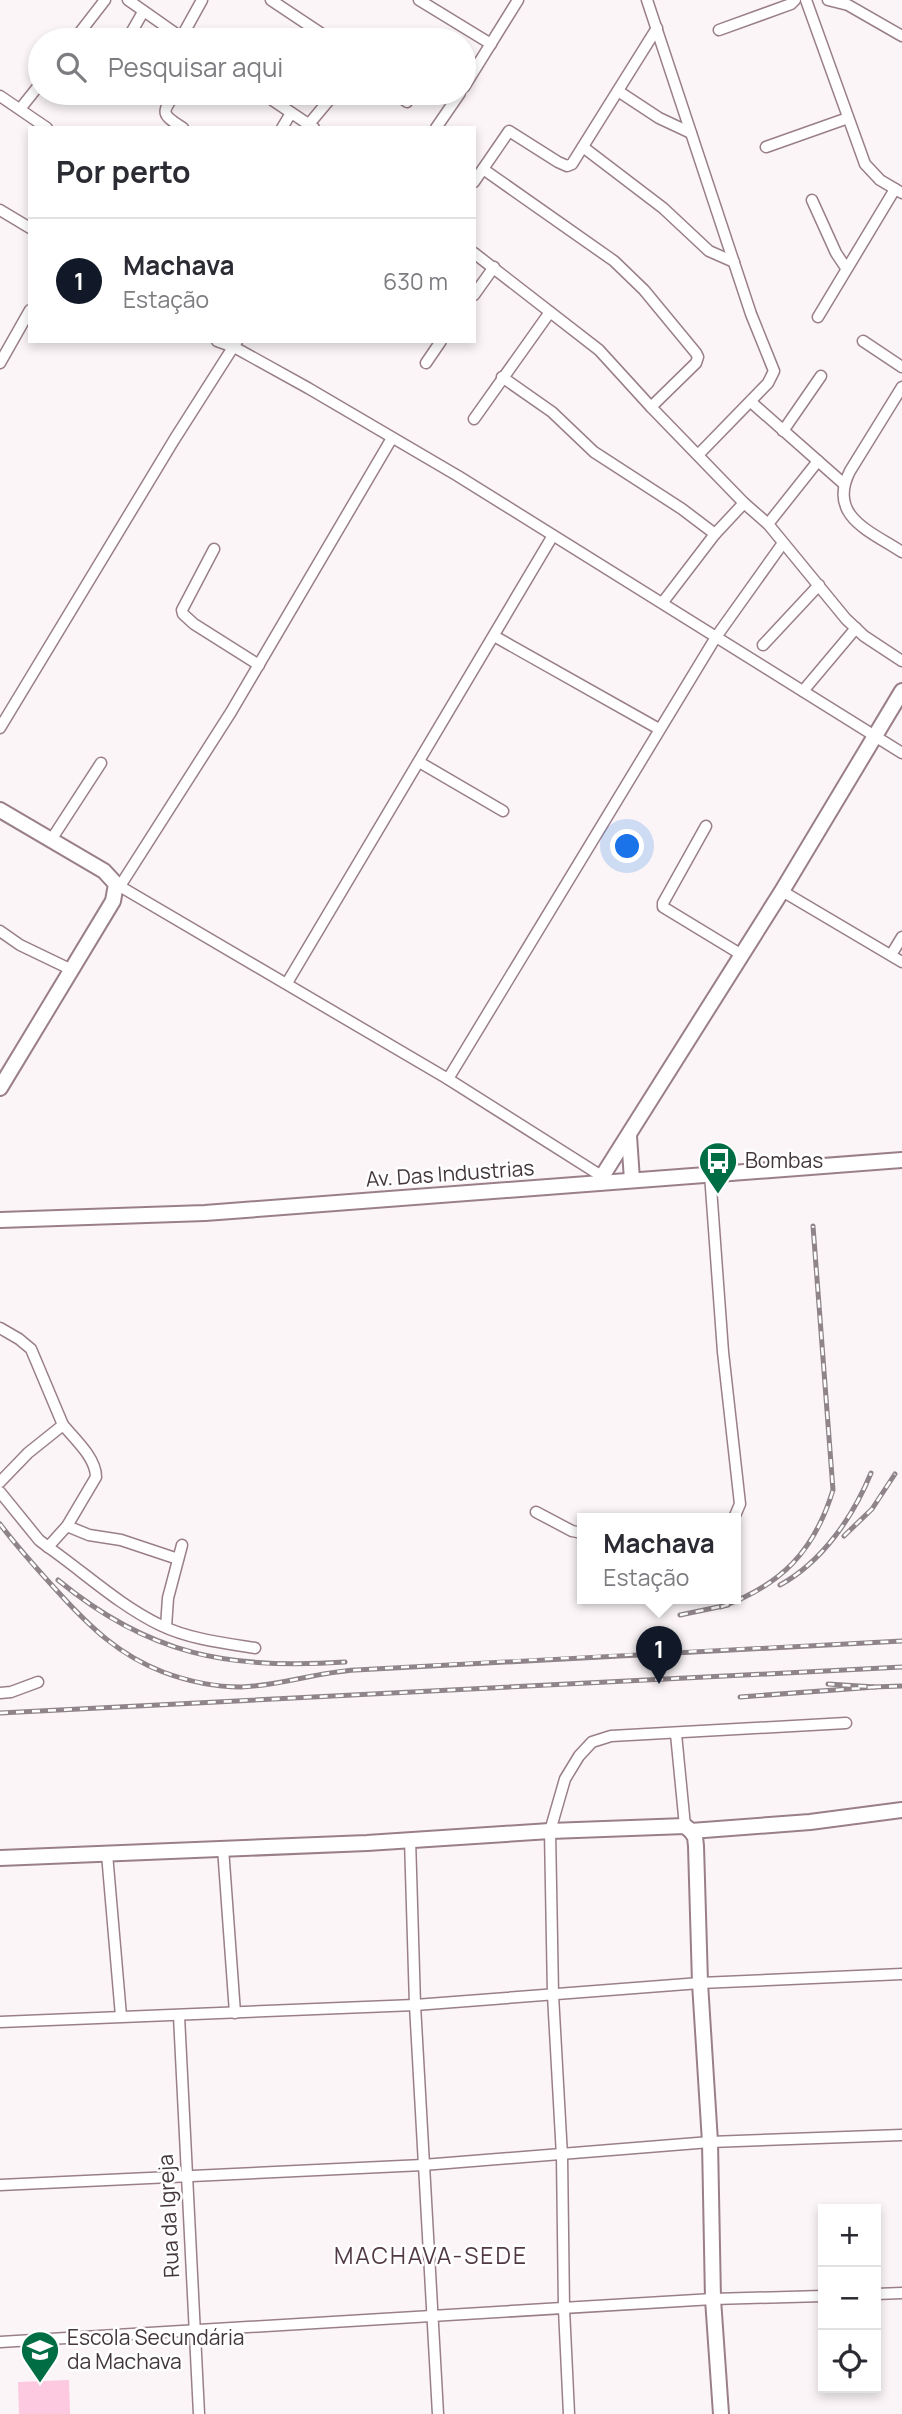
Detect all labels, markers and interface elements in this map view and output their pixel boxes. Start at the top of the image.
search box [28,28,476,105]
icon: search [52,48,90,86]
text: Pesquisar aqui [108,49,283,85]
text: Por perto [56,151,191,192]
text: Machava [123,247,234,283]
text: 1 [74,265,84,297]
text: 630 m [383,265,448,297]
text: Estação [123,283,209,315]
your location [610,829,644,863]
bus stop icon: Bombas [697,1140,739,1195]
place label: Bombas [745,1146,823,1174]
street label: Av. Das Industrias [365,1153,535,1193]
popup [577,1513,741,1604]
text: Machava [603,1525,715,1561]
text: Estação [603,1561,689,1593]
pin: 1 [636,1626,682,1684]
street label: Rua da Igreja [151,2154,185,2279]
map controls [818,2204,881,2393]
button: + [818,2204,881,2267]
district label: MACHAVA-SEDE [334,2239,528,2271]
button: − [818,2267,881,2330]
place label: Escola Secundária da Machava [67,2323,244,2375]
school or university icon: Escola Secundária da Machava [19,2329,61,2384]
button: locate [818,2330,881,2393]

